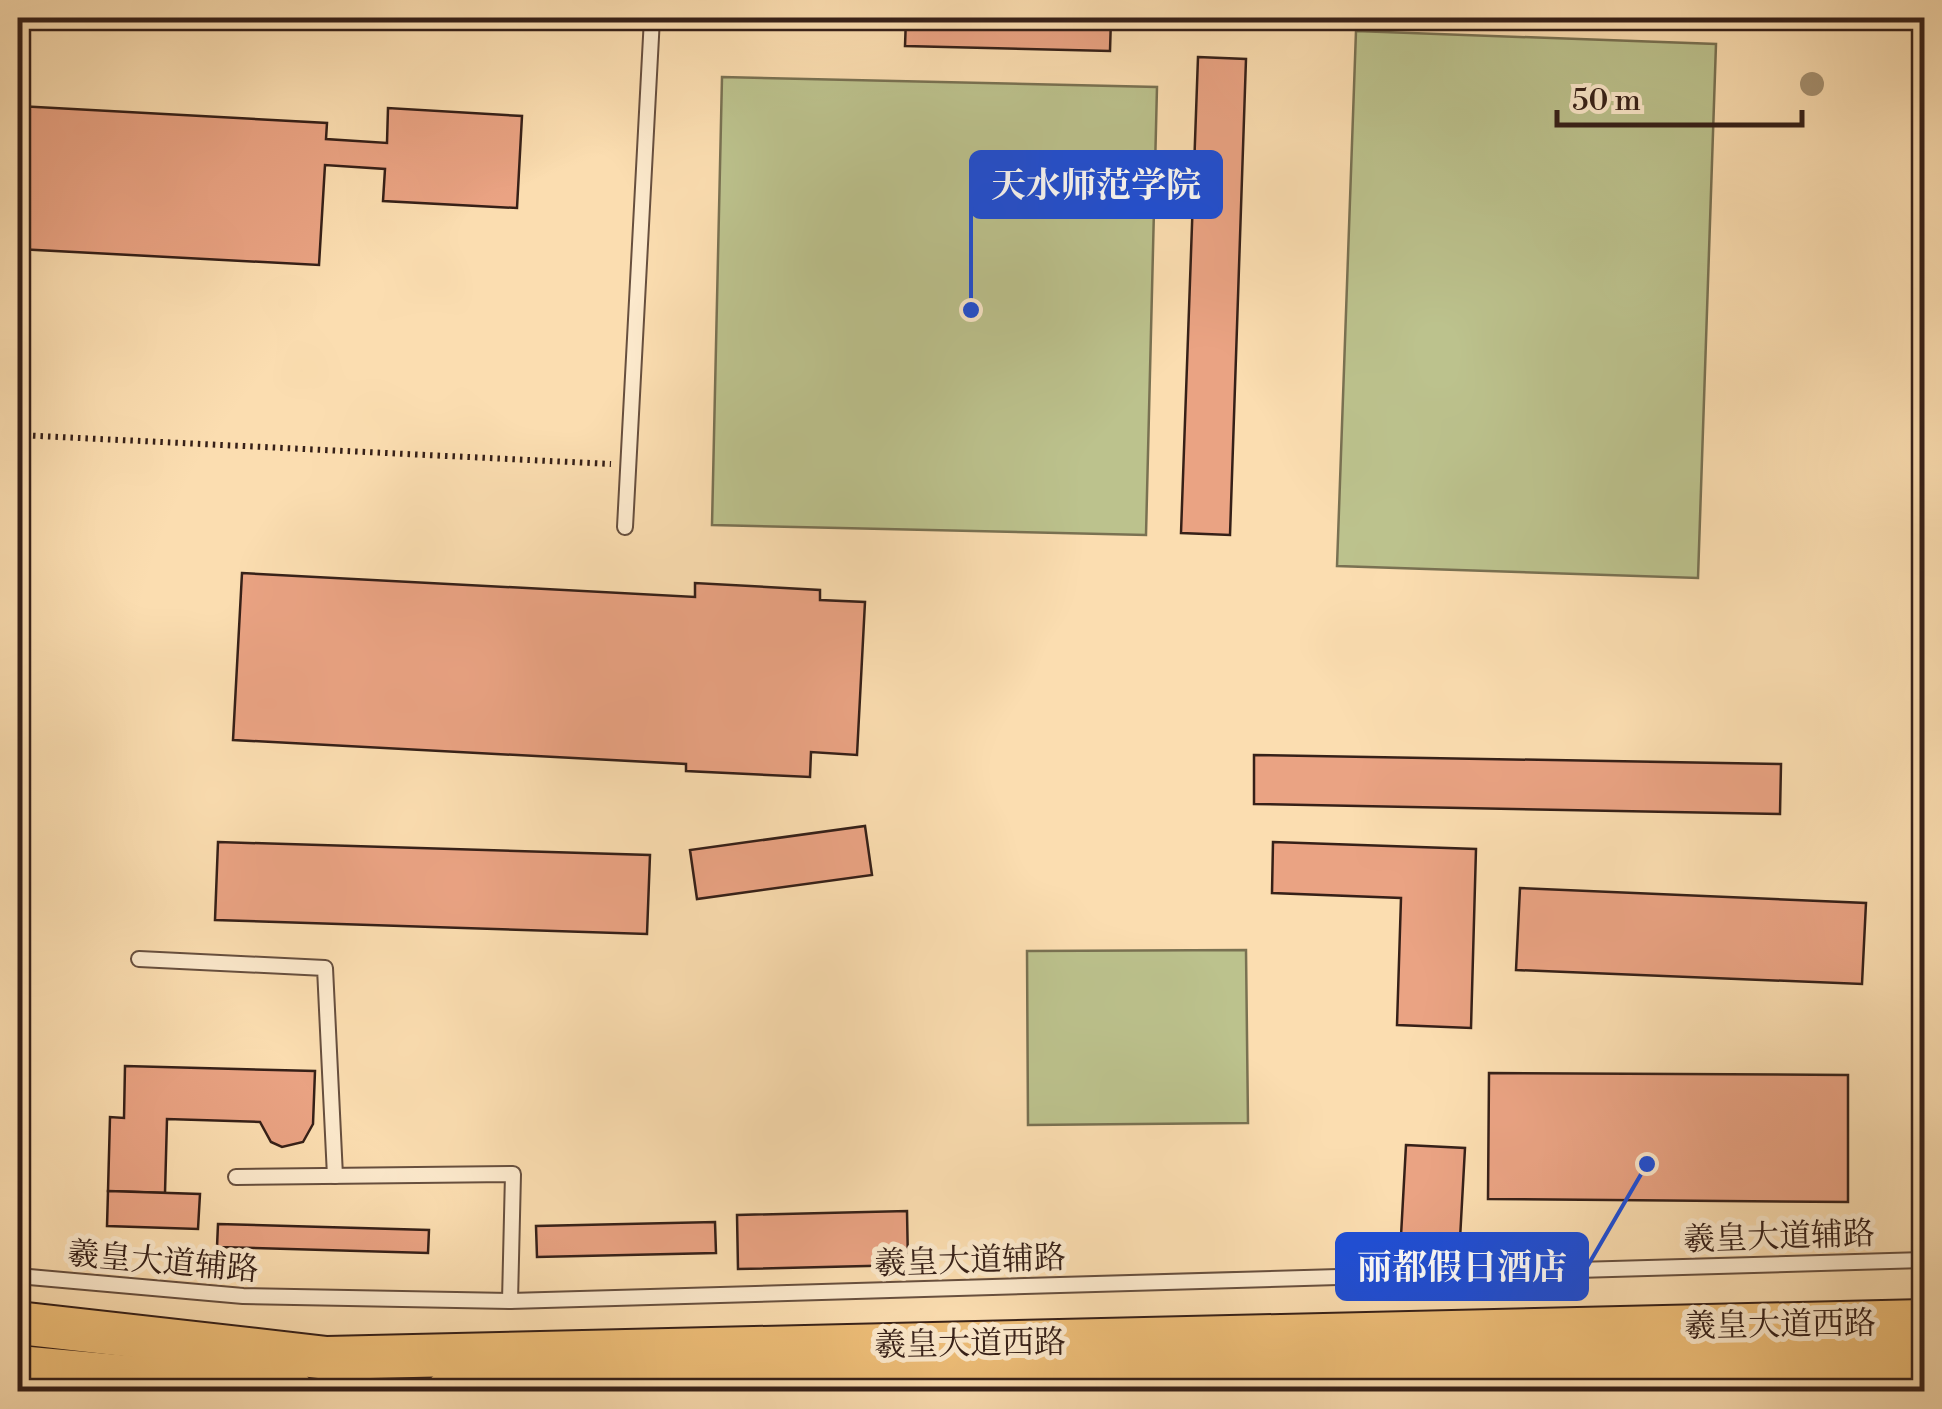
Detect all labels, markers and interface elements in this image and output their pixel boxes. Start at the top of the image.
scale bar [1557,65,1802,127]
text: 50 m [1572,82,1641,120]
callout: 天水师范学院 [971,152,1221,217]
text: 天水师范学院 [991,165,1201,208]
street label: 羲皇大道辅路 [1682,1214,1876,1260]
street label: 羲皇大道辅路 [66,1234,260,1290]
callout: 丽都假日酒店 [1337,1234,1587,1299]
street label: 羲皇大道辅路 [873,1238,1067,1284]
text: 丽都假日酒店 [1357,1247,1567,1290]
street label: 羲皇大道西路 [1684,1303,1876,1347]
street label: 羲皇大道西路 [874,1322,1066,1366]

